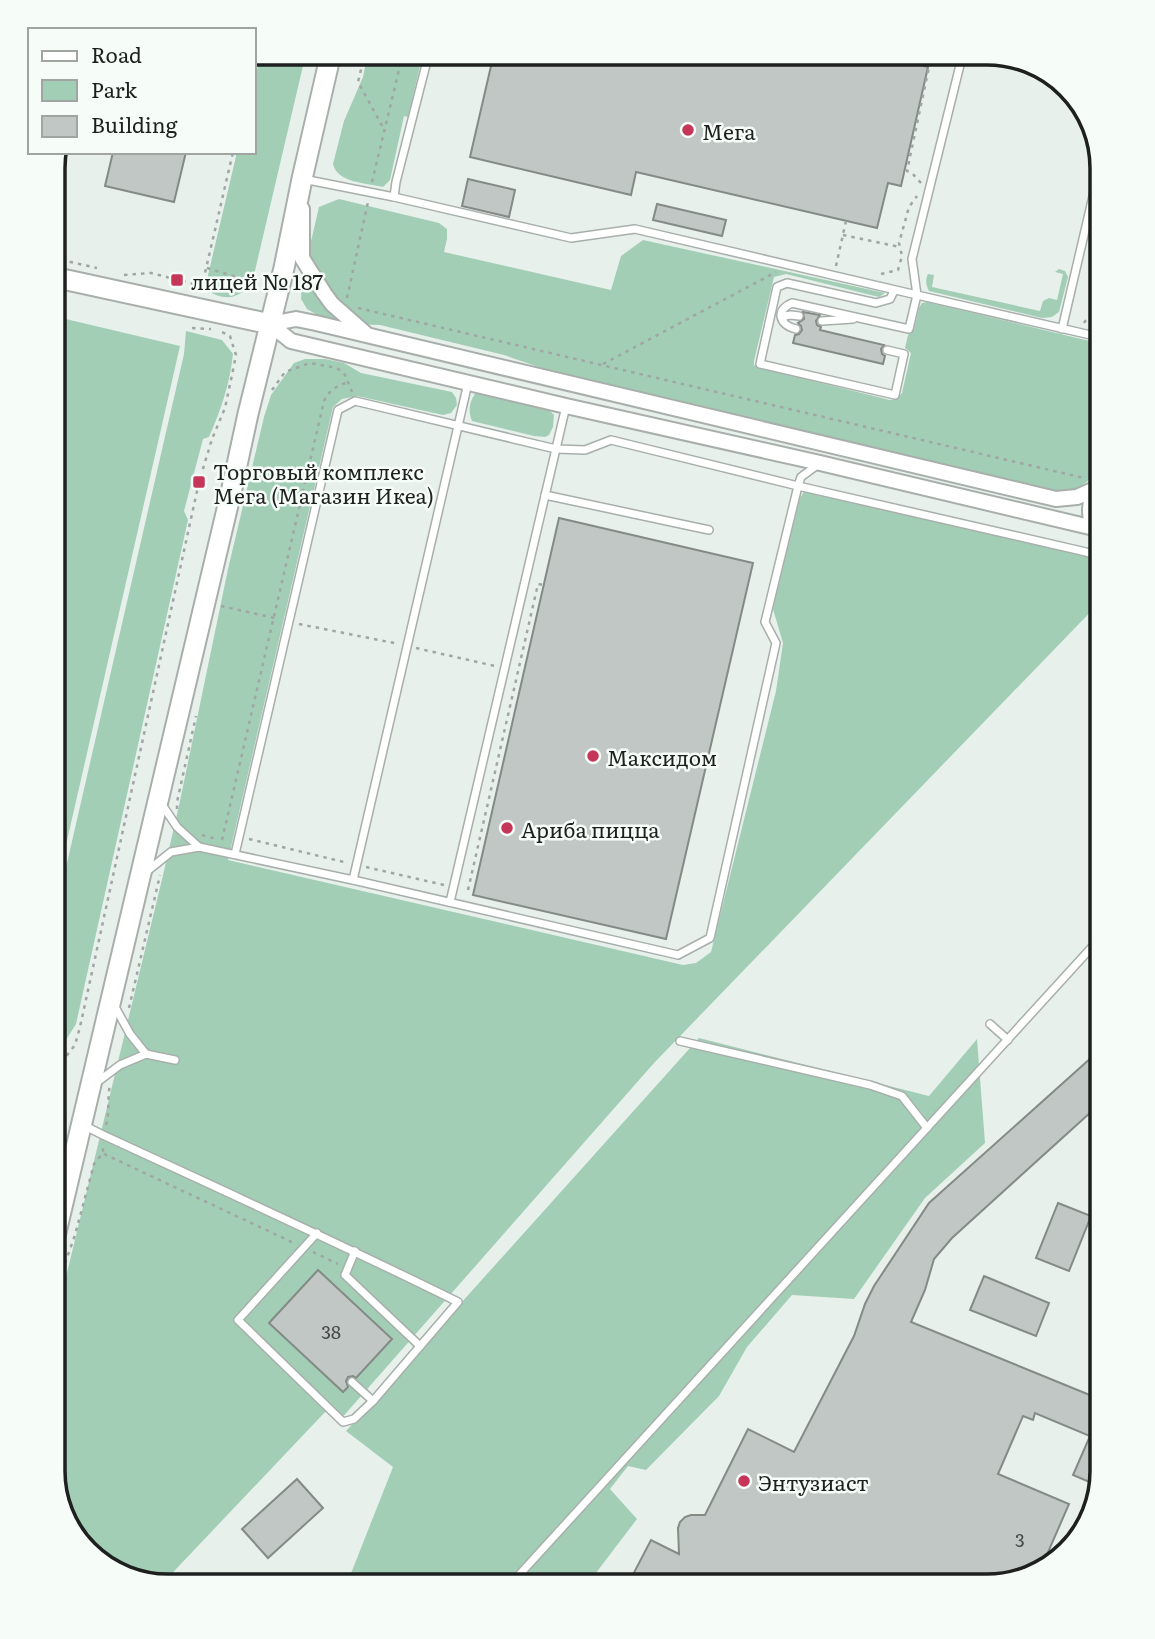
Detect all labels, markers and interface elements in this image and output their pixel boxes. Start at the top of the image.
legend [28,28,256,154]
text: Road [91,38,142,69]
text: Park [91,73,137,104]
text: Building [91,108,178,139]
place label: Мега [702,115,756,146]
marker: Мега [680,122,696,138]
place label: лицей № 187 [191,265,324,296]
marker: лицей № 187 [169,272,185,288]
place label: Торговый комплекс Мега (Магазин Икеа) [213,455,434,510]
marker: Торговый комплекс Мега (Магазин Икеа) [191,474,207,490]
place label: Максидом [607,741,717,772]
marker: Максидом [585,748,601,764]
place label: Ариба пицца [521,813,660,844]
marker: Ариба пицца [499,820,515,836]
house number: 38 [321,1318,341,1345]
place label: Энтузиаст [758,1466,869,1497]
marker: Энтузиаст [736,1473,752,1489]
house number: 3 [1015,1526,1025,1553]

